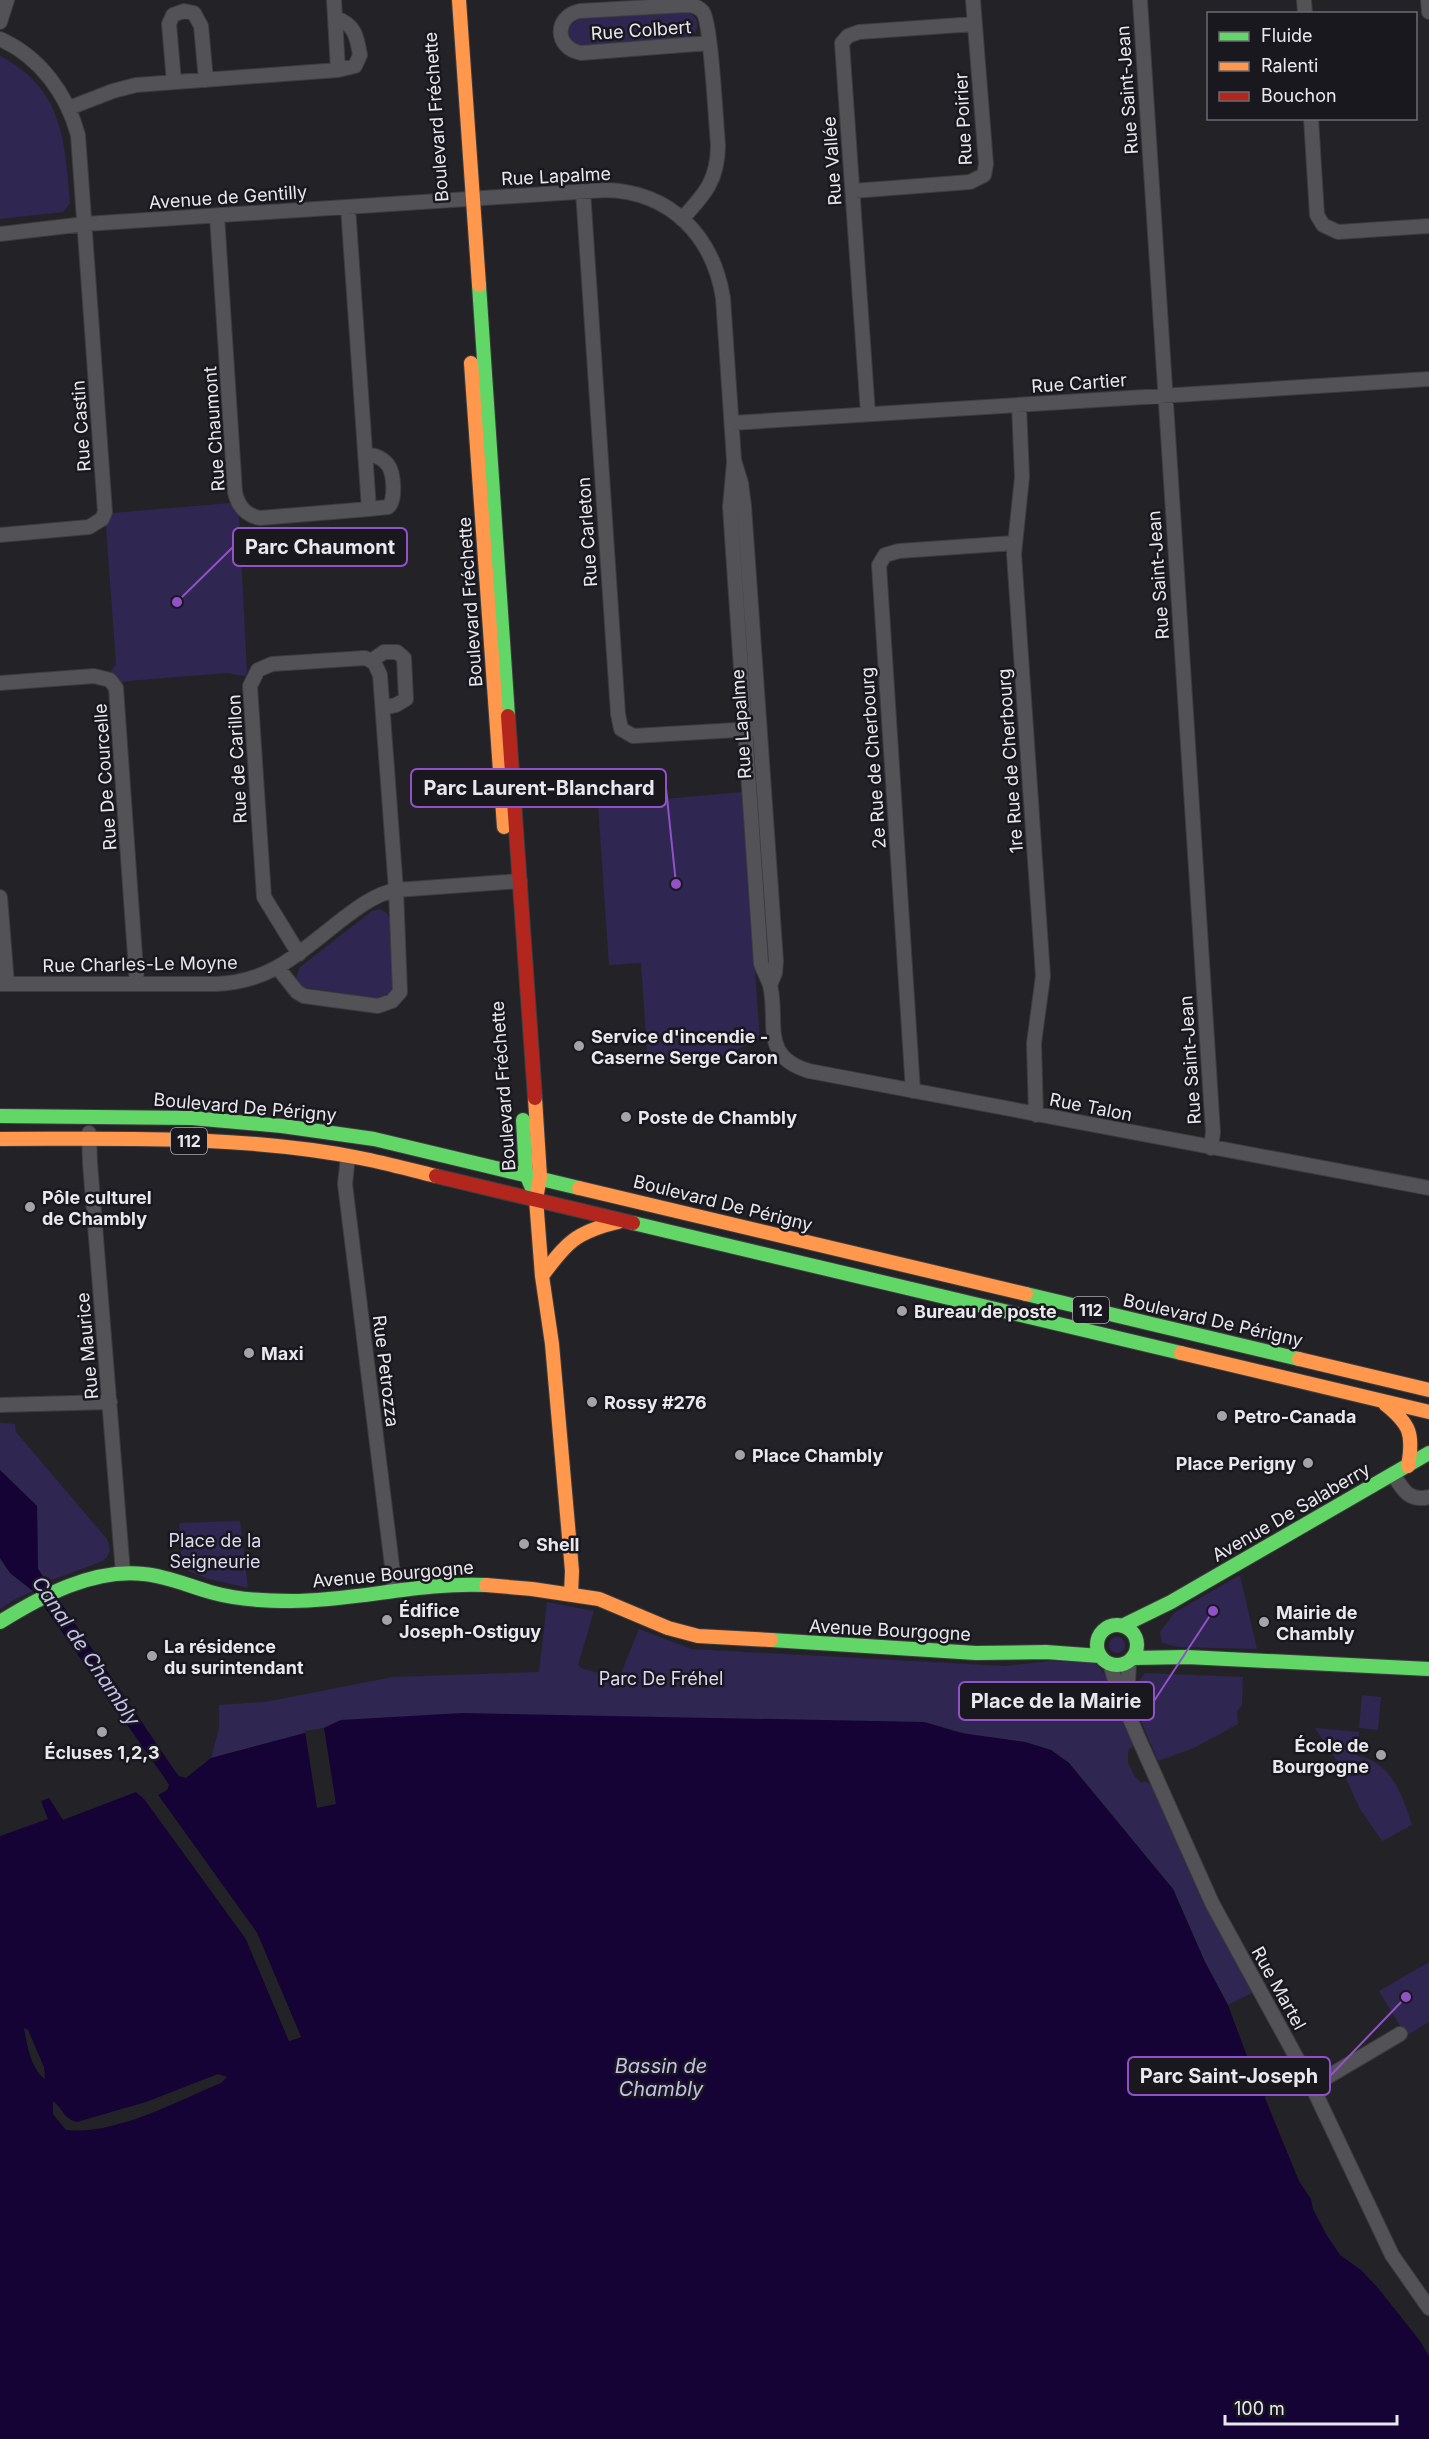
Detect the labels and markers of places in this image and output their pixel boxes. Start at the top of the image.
callout: Parc Chaumont [233,528,407,566]
callout: Parc Laurent-Blanchard [411,769,666,807]
place label: Service d'incendie - Caserne Serge Caron [591,1026,778,1068]
marker: Service d'incendie - Caserne Serge Caron [572,1039,586,1053]
place label: Poste de Chambly [638,1107,797,1128]
marker: Poste de Chambly [619,1110,633,1124]
place label: Pôle culturel de Chambly [42,1187,152,1229]
marker: Pôle culturel de Chambly [23,1200,37,1214]
place label: Bureau de poste [914,1301,1057,1322]
marker: Bureau de poste [895,1304,909,1318]
place label: Maxi [261,1343,304,1364]
marker: Maxi [242,1346,256,1360]
place label: Rossy #276 [604,1392,707,1413]
marker: Rossy #276 [585,1395,599,1409]
place label: Petro-Canada [1234,1406,1356,1427]
marker: Petro-Canada [1215,1409,1229,1423]
place label: Place Chambly [752,1445,883,1466]
marker: Place Chambly [733,1448,747,1462]
place label: Place Perigny [1176,1453,1296,1474]
marker: Place Perigny [1301,1456,1315,1470]
place label: Shell [536,1534,579,1555]
marker: Shell [517,1537,531,1551]
place label: Édifice Joseph-Ostiguy [399,1600,541,1642]
place label: Mairie de Chambly [1276,1602,1358,1644]
marker: Édifice Joseph-Ostiguy [380,1613,394,1627]
marker: Mairie de Chambly [1257,1615,1271,1629]
place label: La résidence du surintendant [164,1636,304,1678]
marker: La résidence du surintendant [145,1649,159,1663]
callout: Place de la Mairie [959,1682,1154,1720]
marker: Écluses 1,2,3 [95,1725,109,1739]
place label: École de Bourgogne [1272,1735,1369,1777]
place label: Écluses 1,2,3 [44,1742,160,1763]
marker: École de Bourgogne [1374,1748,1388,1762]
callout: Parc Saint-Joseph [1128,2057,1330,2095]

